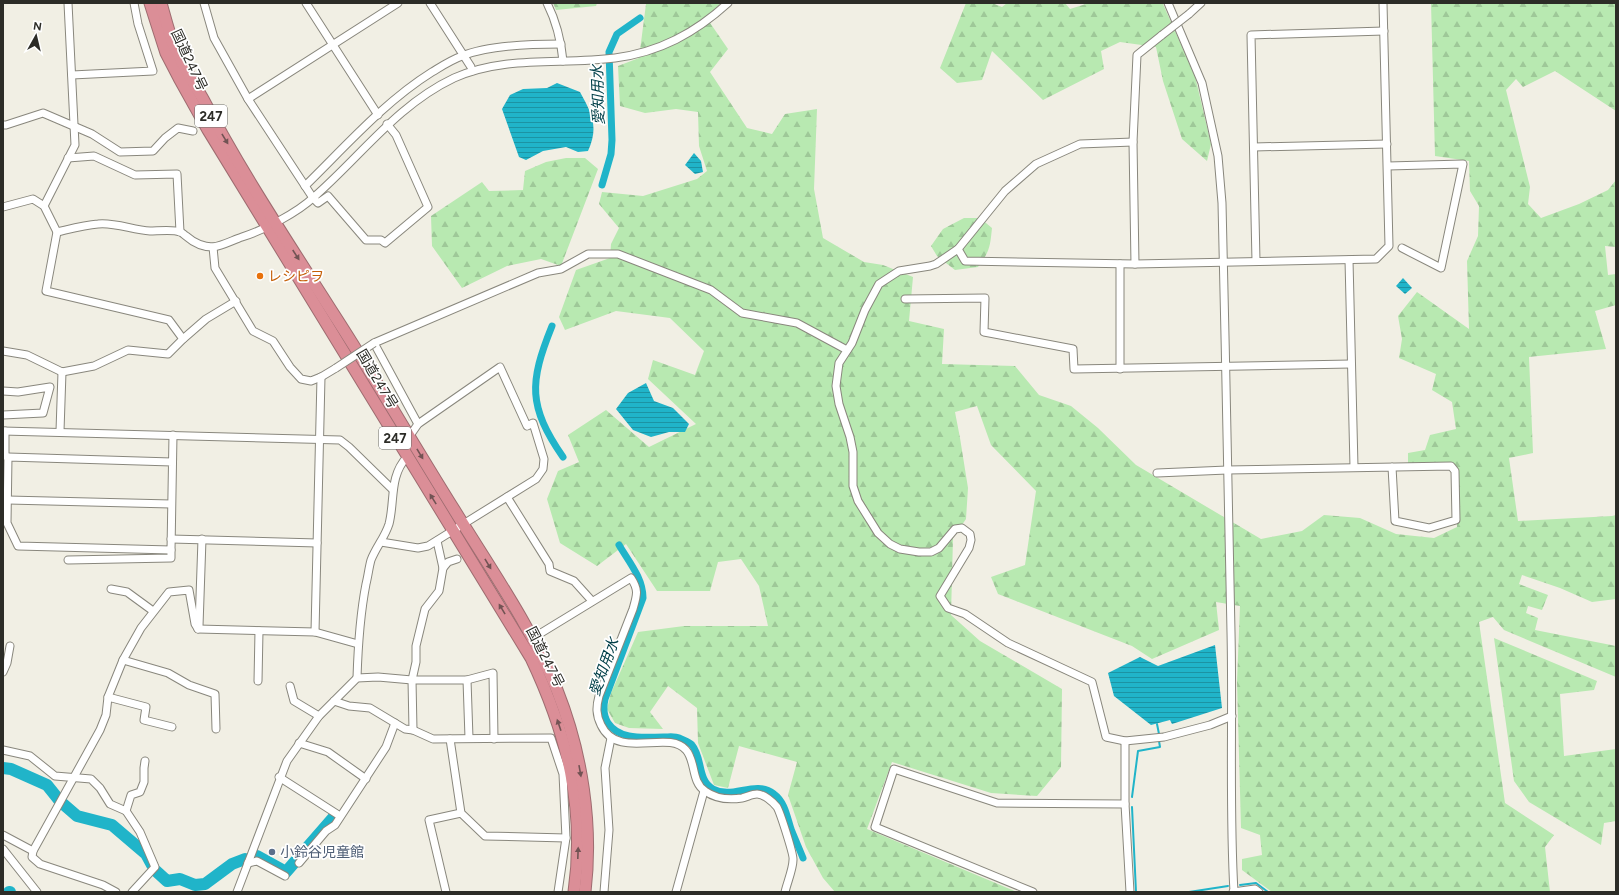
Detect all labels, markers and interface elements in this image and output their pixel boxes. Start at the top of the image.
north arrow [16,16,56,56]
text: N [32,20,42,34]
street label: 国道247号 [167,26,211,94]
water label: 愛知用水 [588,63,608,125]
road number: 247 [195,105,227,127]
one-way arrow [221,134,229,144]
one-way arrow [292,250,300,260]
place label: レシピヲ [268,268,324,285]
marker: レシピヲ [255,271,265,281]
street label: 国道247号 [353,346,401,412]
road number: 247 [379,427,411,449]
one-way arrow [416,448,423,460]
one-way arrow [429,494,437,504]
one-way arrow [485,558,492,570]
one-way arrow [498,603,505,615]
street label: 国道247号 [522,624,568,690]
water label: 愛知用水 [585,634,623,698]
one-way arrow [556,719,562,731]
one-way arrow [578,765,584,778]
place label: 小鈴谷児童館 [280,844,364,861]
one-way arrow [575,846,581,859]
marker: 小鈴谷児童館 [267,847,277,857]

